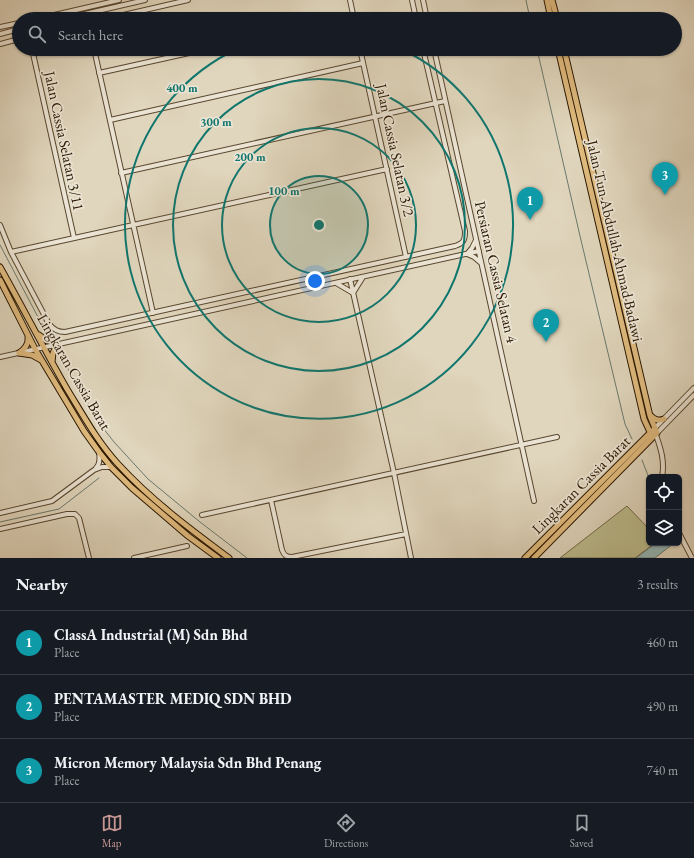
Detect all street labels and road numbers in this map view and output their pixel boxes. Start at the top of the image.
street label: Jalan Cassia Selatan 3/11 [40,67,89,212]
street label: Jalan Cassia Selatan 3/2 [372,80,419,219]
street label: Jalan Tun Abdullah Ahmad Badawi [583,136,648,344]
street label: Persiaran Cassia Selatan 4 [471,199,522,345]
street label: Lingkaran Cassia Barat [33,310,116,434]
street label: Lingkaran Cassia Barat [528,431,634,538]

